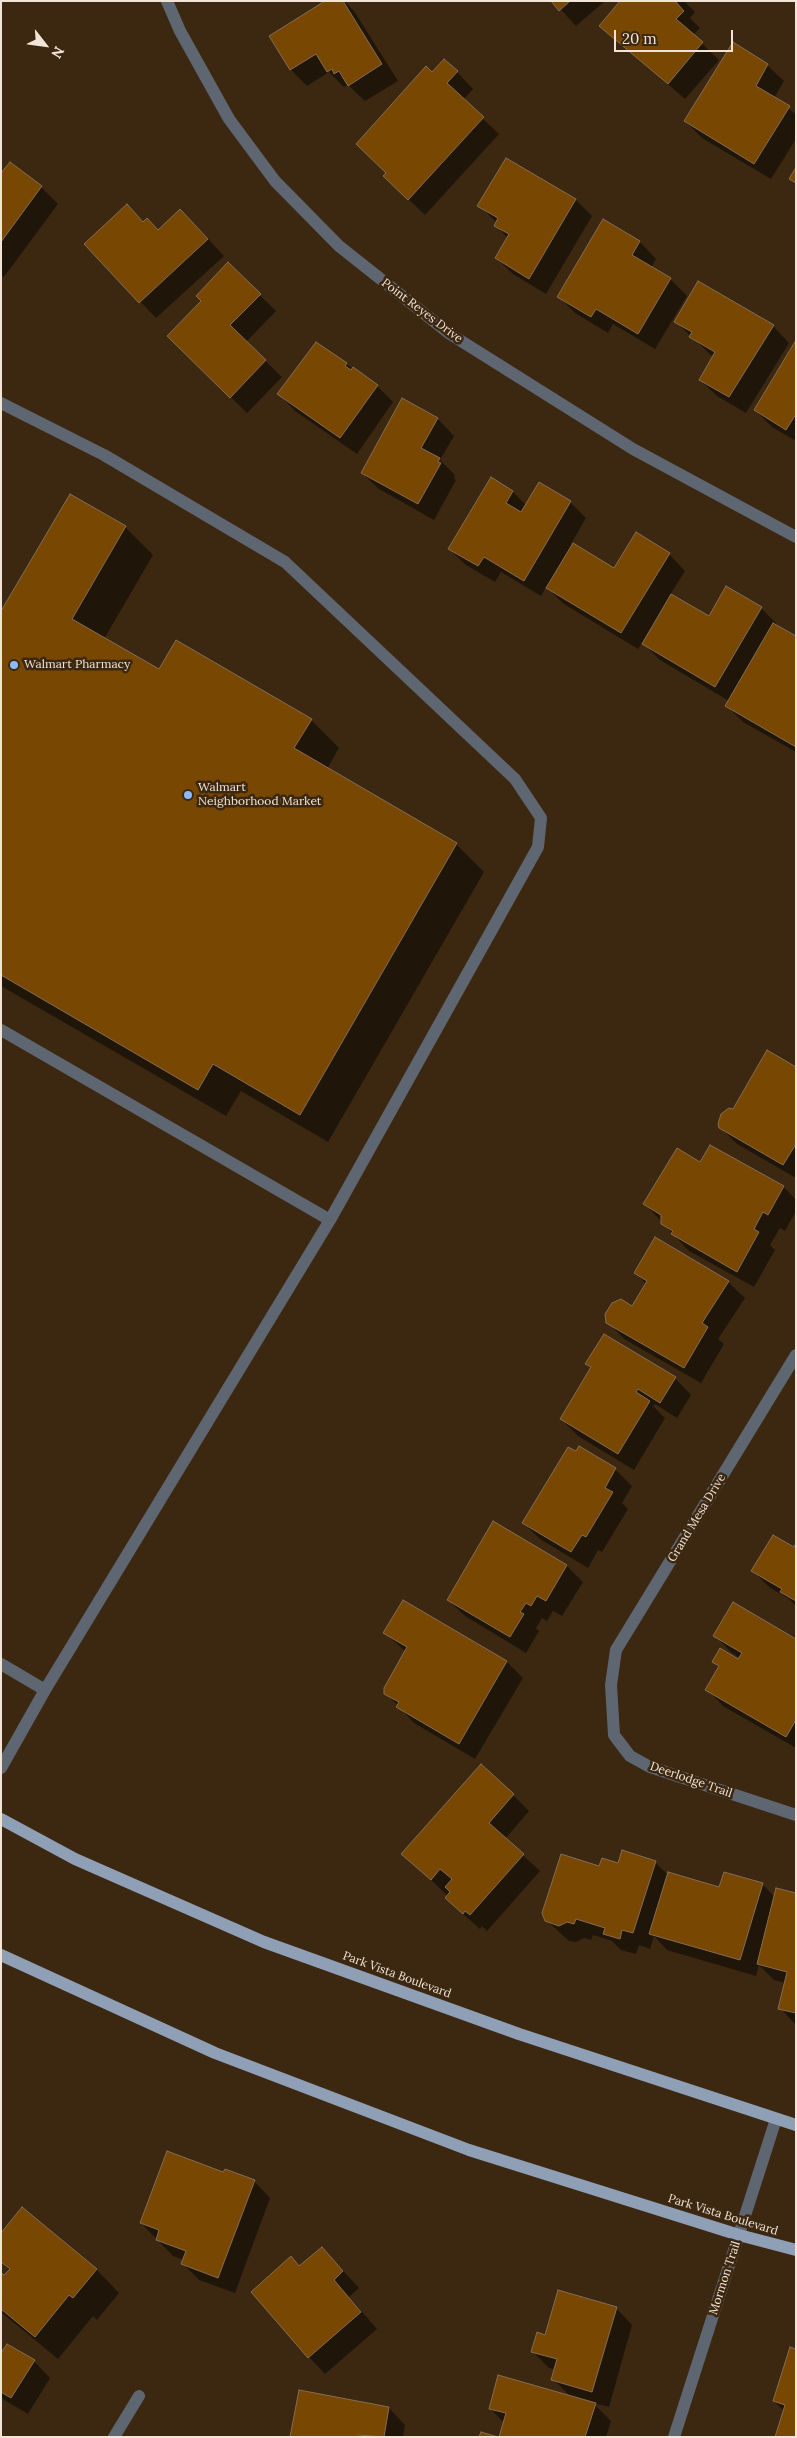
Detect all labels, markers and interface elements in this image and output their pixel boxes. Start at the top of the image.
north arrow [20,20,70,70]
scale bar [617,20,736,52]
text: 20 m [622,29,657,48]
text: N [47,43,68,62]
street label: Point Reyes Drive [379,276,465,346]
place label: Walmart Pharmacy [24,658,130,672]
marker: Walmart Pharmacy [8,659,20,671]
place label: Walmart Neighborhood Market [198,781,322,809]
marker: Walmart Neighborhood Market [182,789,194,801]
street label: Grand Mesa Drive [665,1471,729,1565]
street label: Deerlodge Trail [648,1759,734,1801]
street label: Park Vista Boulevard [341,1949,453,2001]
street label: Park Vista Boulevard [666,2191,780,2239]
street label: Mormon Trail [706,2239,744,2317]

